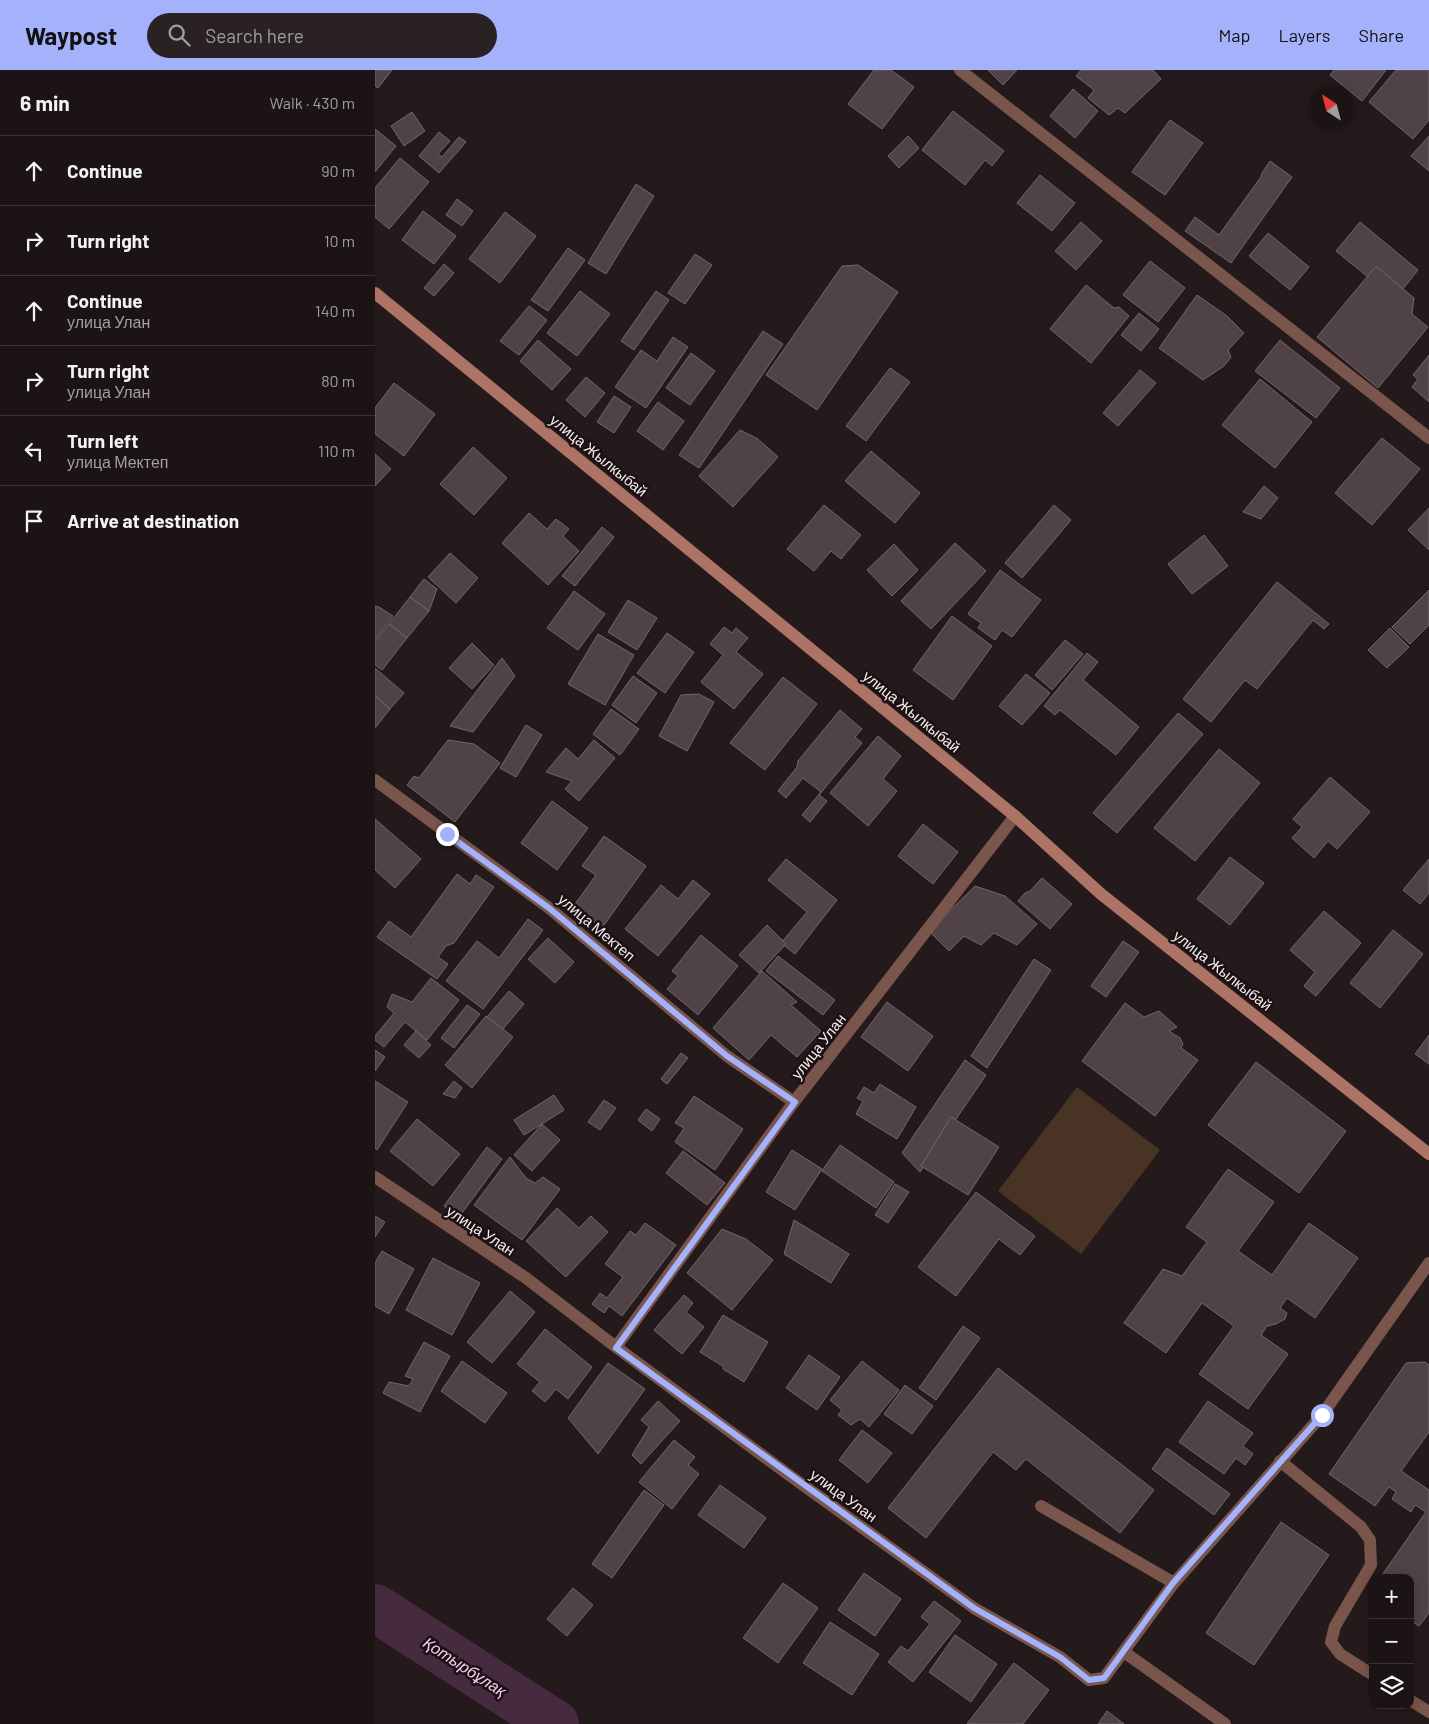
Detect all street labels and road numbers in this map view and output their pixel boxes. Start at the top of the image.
street label: улица Жылкыбай [547,410,651,500]
street label: улица Жылкыбай [860,666,964,756]
street label: улица Мектеп [555,890,639,964]
street label: улица Жылкыбай [1170,926,1276,1014]
street label: улица Улан [787,1010,849,1082]
street label: улица Улан [443,1201,519,1259]
street label: улица Улан [807,1465,881,1525]

